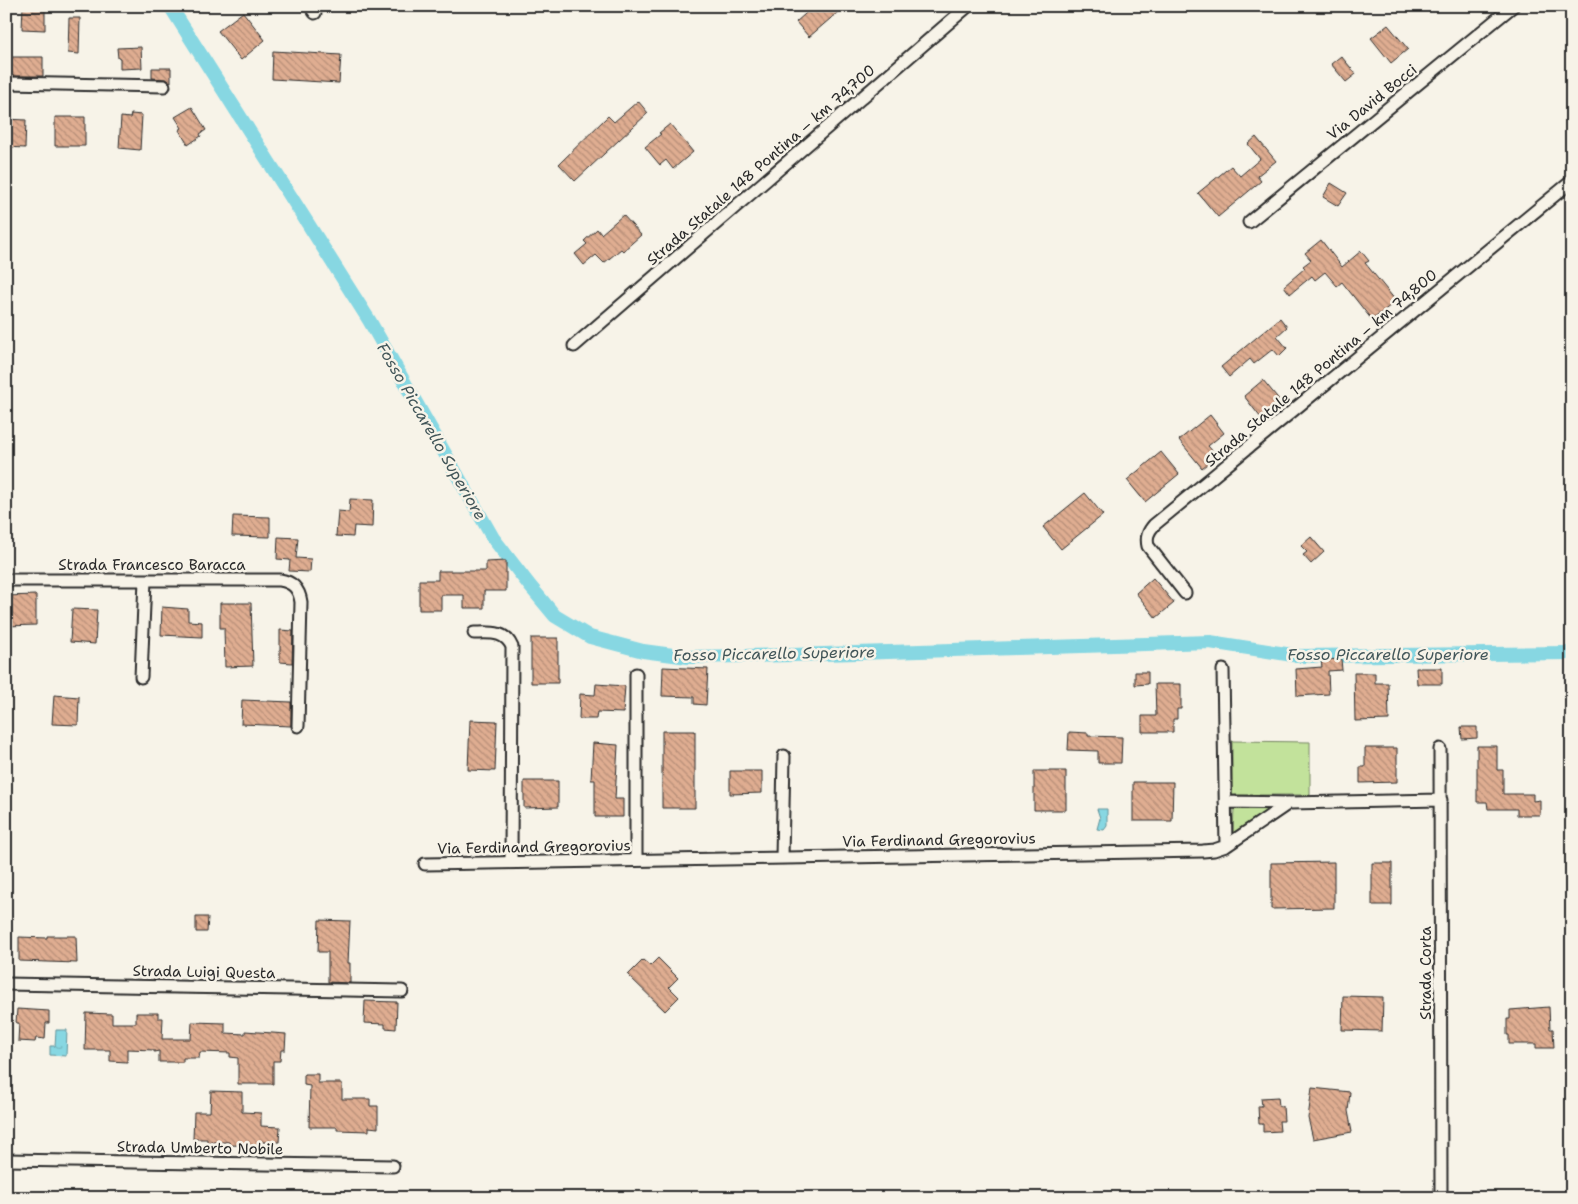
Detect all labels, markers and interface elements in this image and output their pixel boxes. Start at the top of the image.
street label: Strada Statale 148 Pontina – km 74,700 [642,60,880,270]
street label: Via David Bocci [1323,60,1421,144]
street label: Strada Statale 148 Pontina – km 74,800 [1201,265,1441,471]
water label: Fosso Piccarello Superiore [372,339,491,524]
street label: Strada Francesco Baracca [58,555,246,575]
water label: Fosso Piccarello Superiore [673,641,875,666]
water label: Fosso Piccarello Superiore [1287,644,1489,665]
street label: Via Ferdinand Gregorovius [842,828,1036,852]
street label: Via Ferdinand Gregorovius [437,835,631,859]
street label: Strada Corta [1416,925,1436,1020]
street label: Strada Luigi Questa [132,961,276,983]
street label: Strada Umberto Nobile [117,1137,283,1159]

